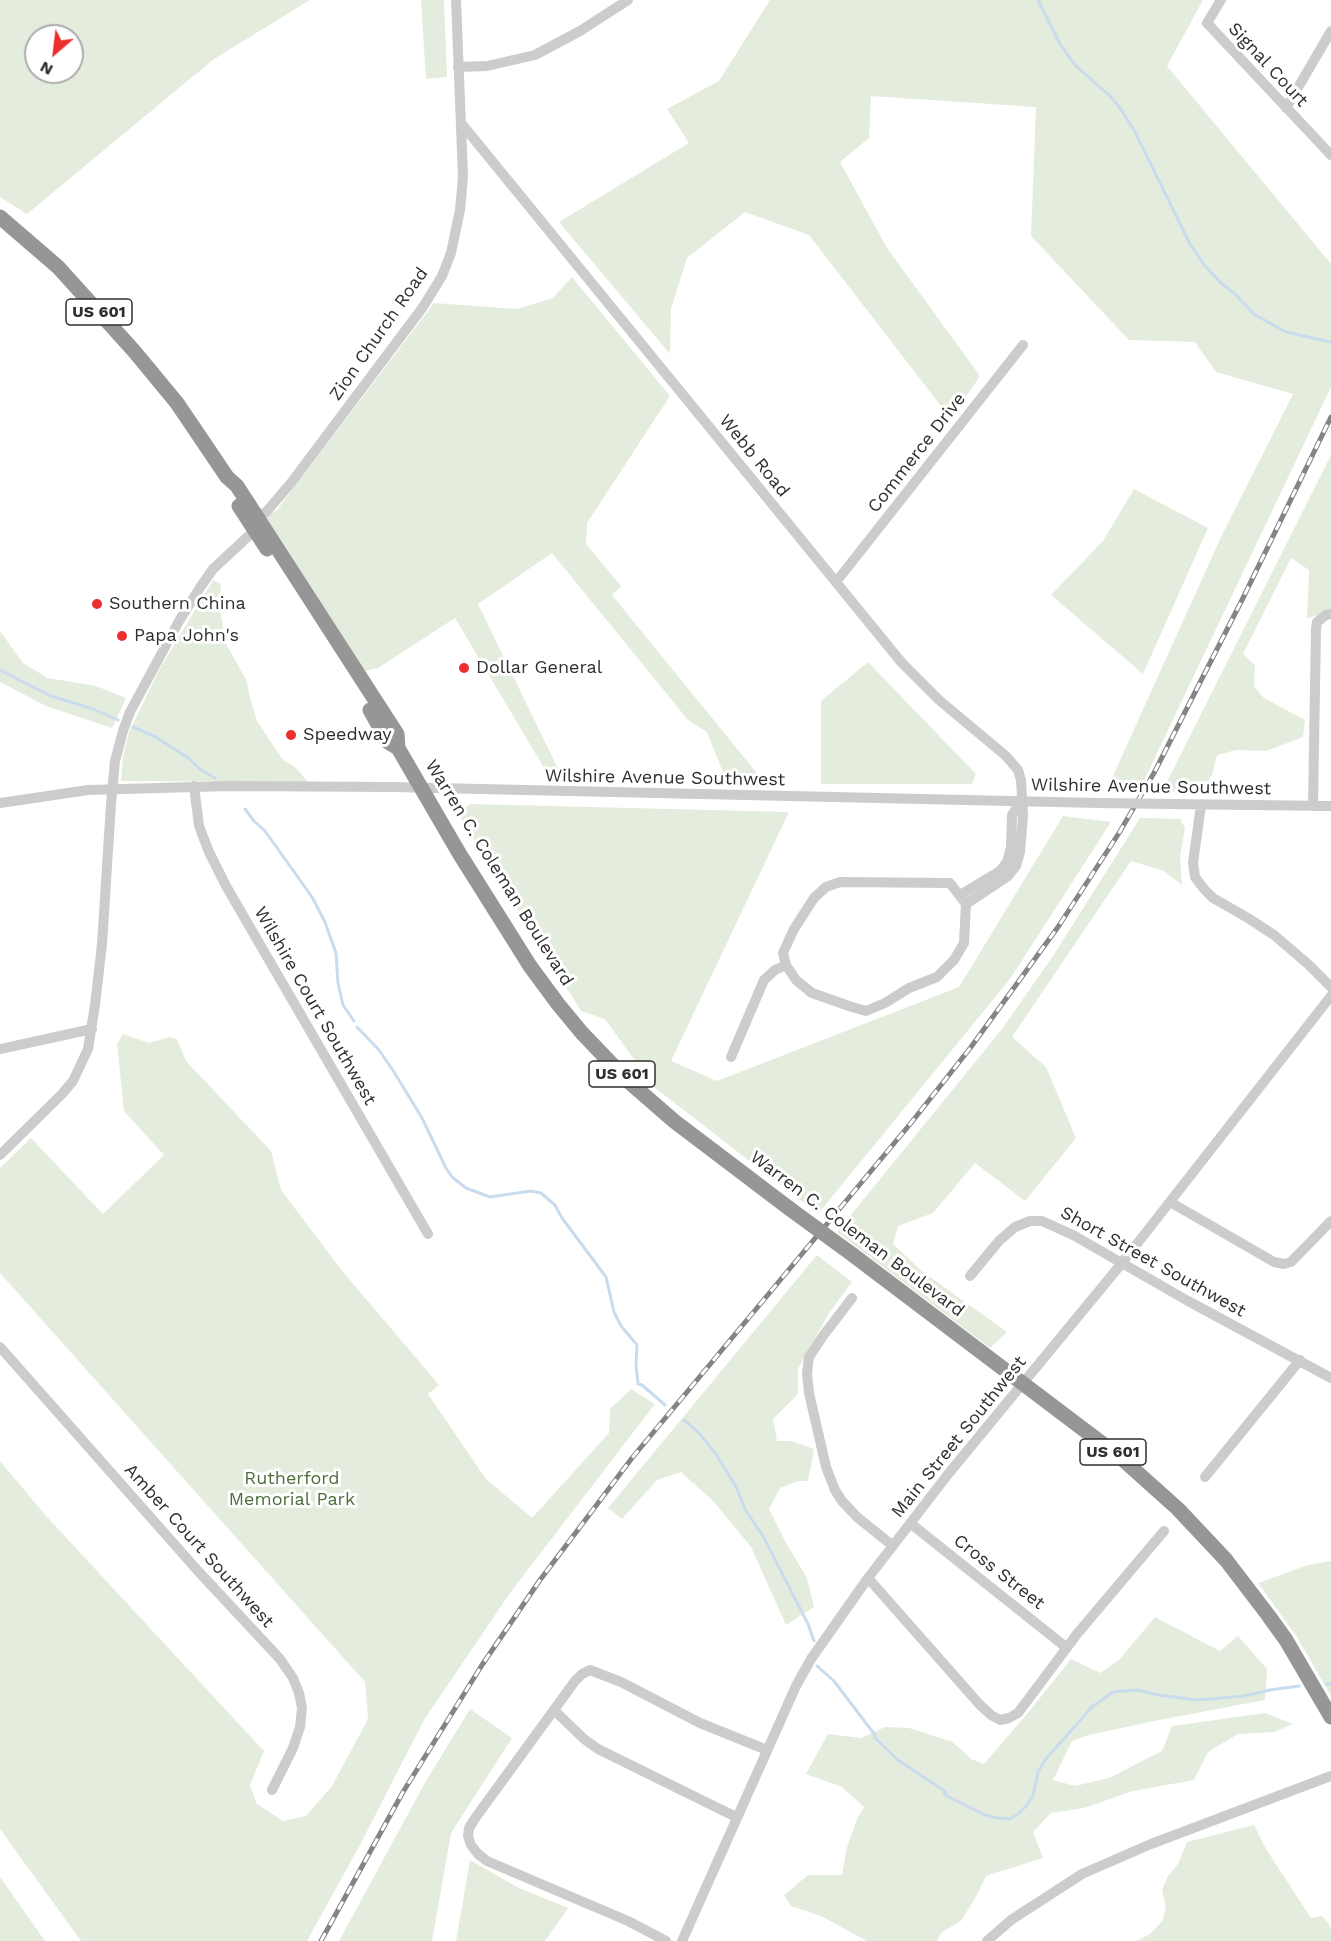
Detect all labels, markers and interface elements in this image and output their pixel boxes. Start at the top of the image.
street label: Signal Court [1223,18,1313,112]
north arrow [24,24,84,84]
text: N [37,57,56,80]
street label: Zion Church Road [325,263,433,405]
road number: US 601 [66,299,132,325]
street label: Commerce Drive [863,389,971,517]
street label: Webb Road [714,410,794,502]
place label: Southern China [109,593,246,615]
marker: Southern China [90,597,104,611]
place label: Papa John's [134,625,239,647]
marker: Papa John's [115,629,129,643]
place label: Dollar General [476,657,602,679]
marker: Dollar General [457,661,471,675]
place label: Speedway [303,724,392,746]
marker: Speedway [284,728,298,742]
street label: Warren C. Coleman Boulevard [420,756,578,990]
street label: Wilshire Avenue Southwest [545,765,785,791]
street label: Wilshire Avenue Southwest [1031,774,1271,800]
street label: Wilshire Court Southwest [249,903,381,1109]
road number: US 601 [589,1061,655,1087]
street label: Warren C. Coleman Boulevard [746,1146,968,1322]
street label: Short Street Southwest [1057,1202,1249,1322]
street label: Main Street Southwest [887,1352,1031,1522]
road number: US 601 [1080,1439,1146,1465]
street label: Amber Court Southwest [120,1460,278,1632]
park label: Rutherford Memorial Park [229,1468,355,1510]
street label: Cross Street [949,1530,1049,1614]

